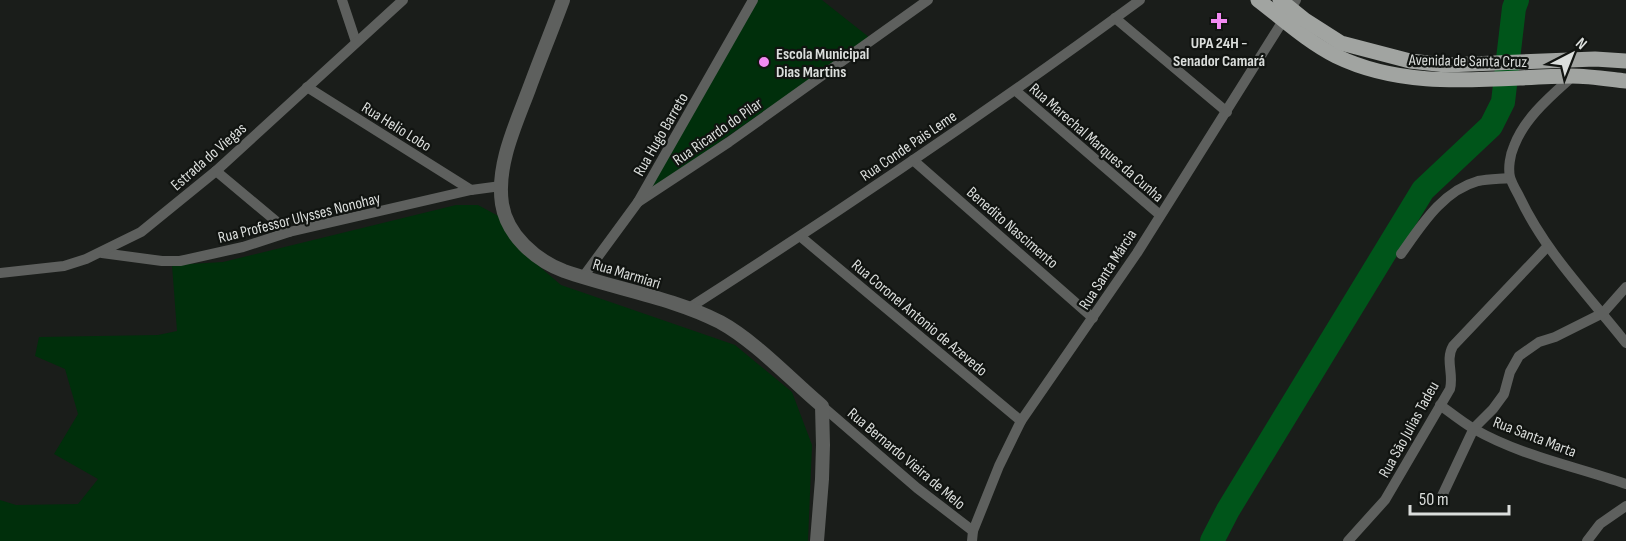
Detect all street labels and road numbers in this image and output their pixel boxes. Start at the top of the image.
street label: Avenida de Santa Cruz [1408,51,1527,72]
street label: Rua Marechal Marques da Cunha [1025,80,1167,207]
street label: Rua Hugo Barreto [630,90,693,180]
street label: Rua Ricardo do Pilar [669,94,767,170]
street label: Rua Helio Lobo [358,98,435,156]
street label: Rua Conde Pais Leme [857,107,961,186]
street label: Estrada do Viegas [167,119,251,195]
street label: Benedito Nascimento [962,183,1062,273]
street label: Rua Professor Ulysses Nonohay [216,189,383,248]
street label: Rua Santa Márcia [1075,226,1141,313]
street label: Rua Marmiari [590,255,663,294]
street label: Rua Coronel Antonio de Azevedo [847,256,991,381]
street label: Rua São Julias Tadeu [1375,378,1444,481]
street label: Rua Bernardo Vieira de Melo [843,404,969,514]
street label: Rua Santa Marta [1490,413,1579,462]

